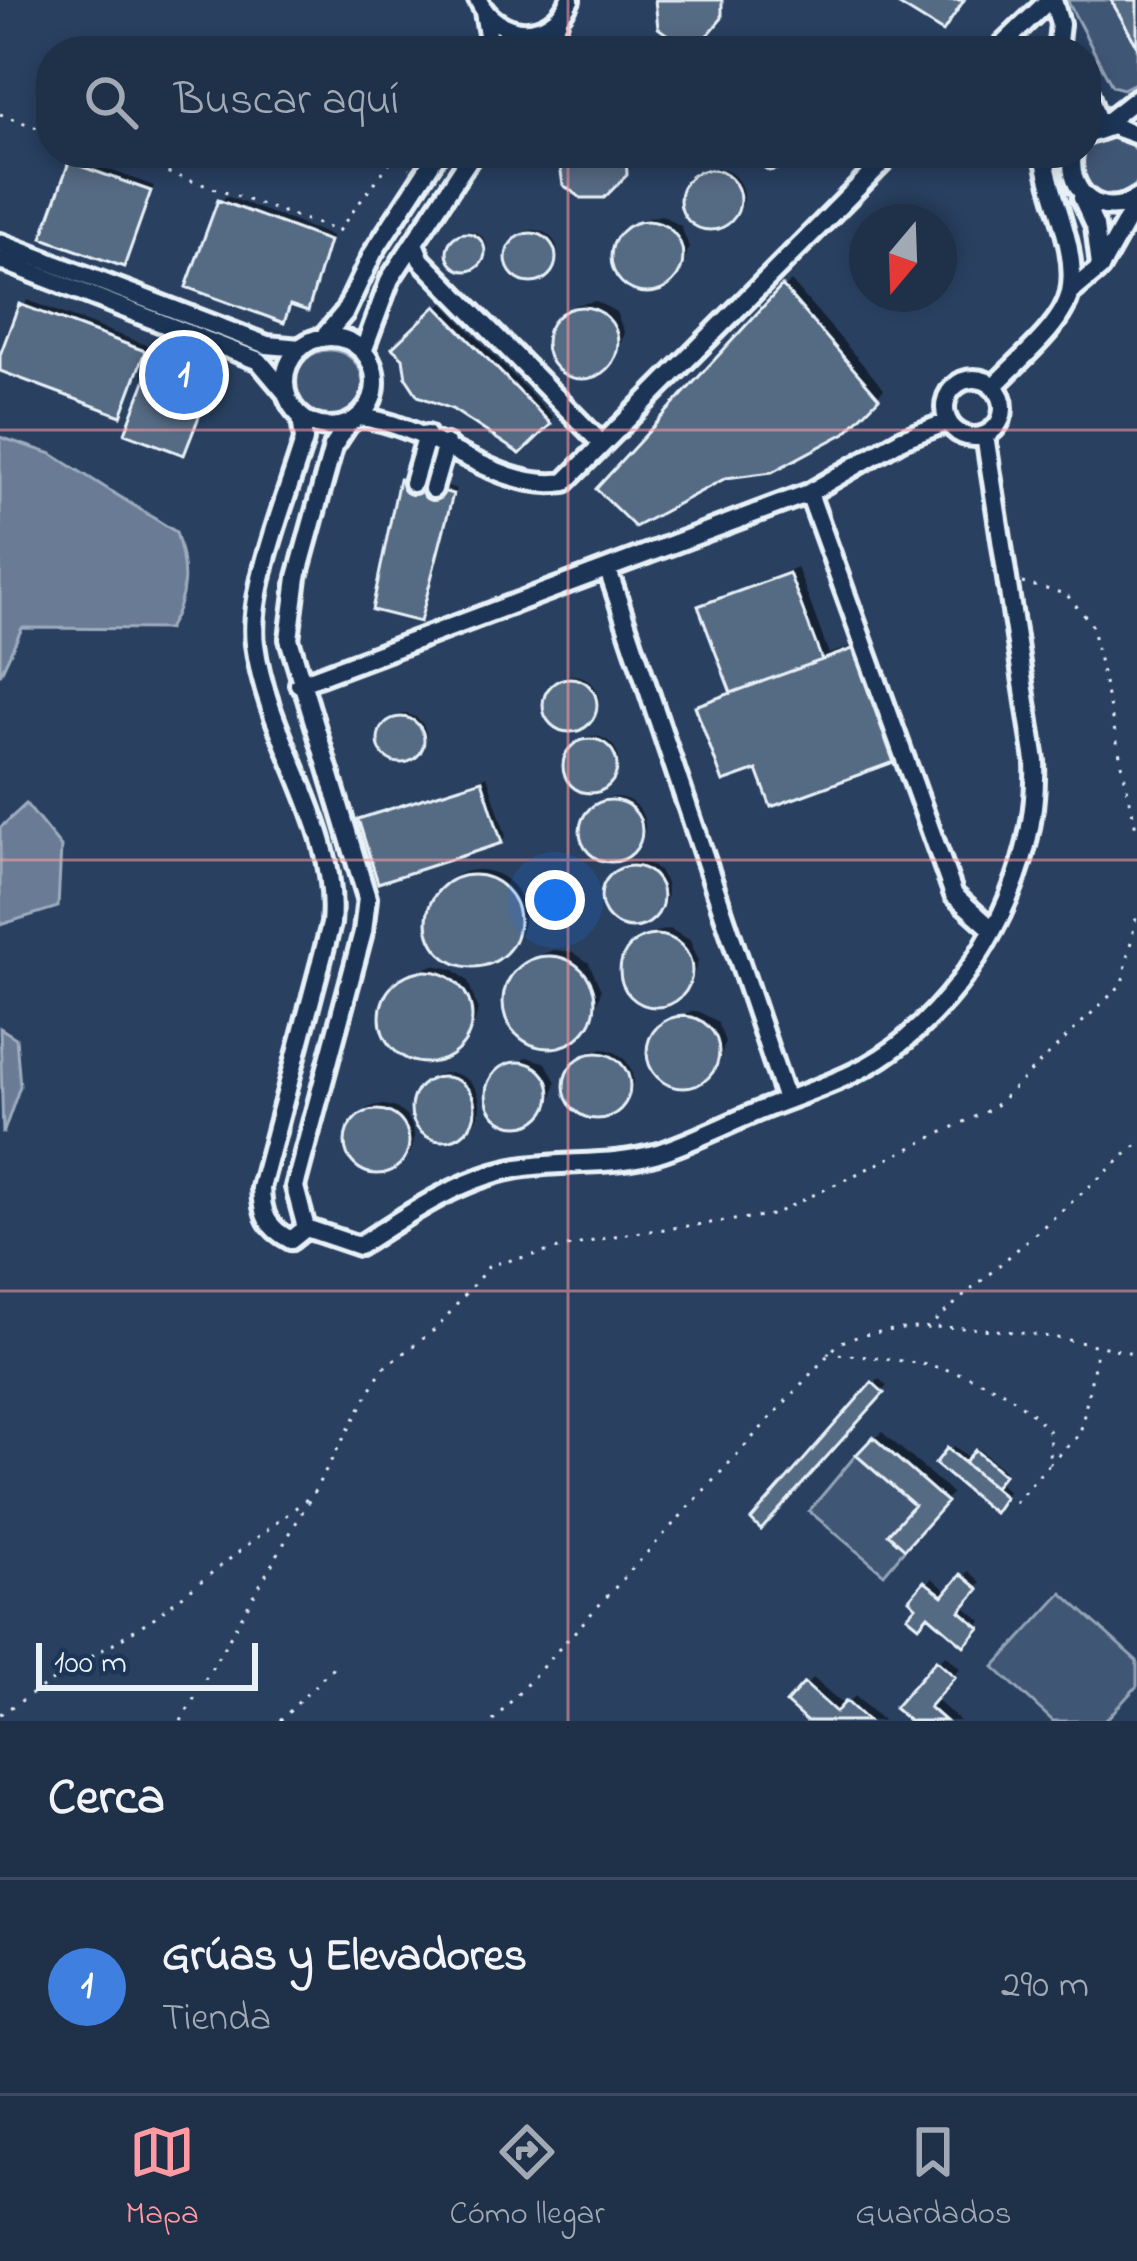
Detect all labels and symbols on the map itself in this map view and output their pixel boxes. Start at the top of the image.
north arrow [849,204,957,312]
pin: 1 [145,330,223,420]
your location [525,870,585,930]
scale bar [36,1637,258,1690]

